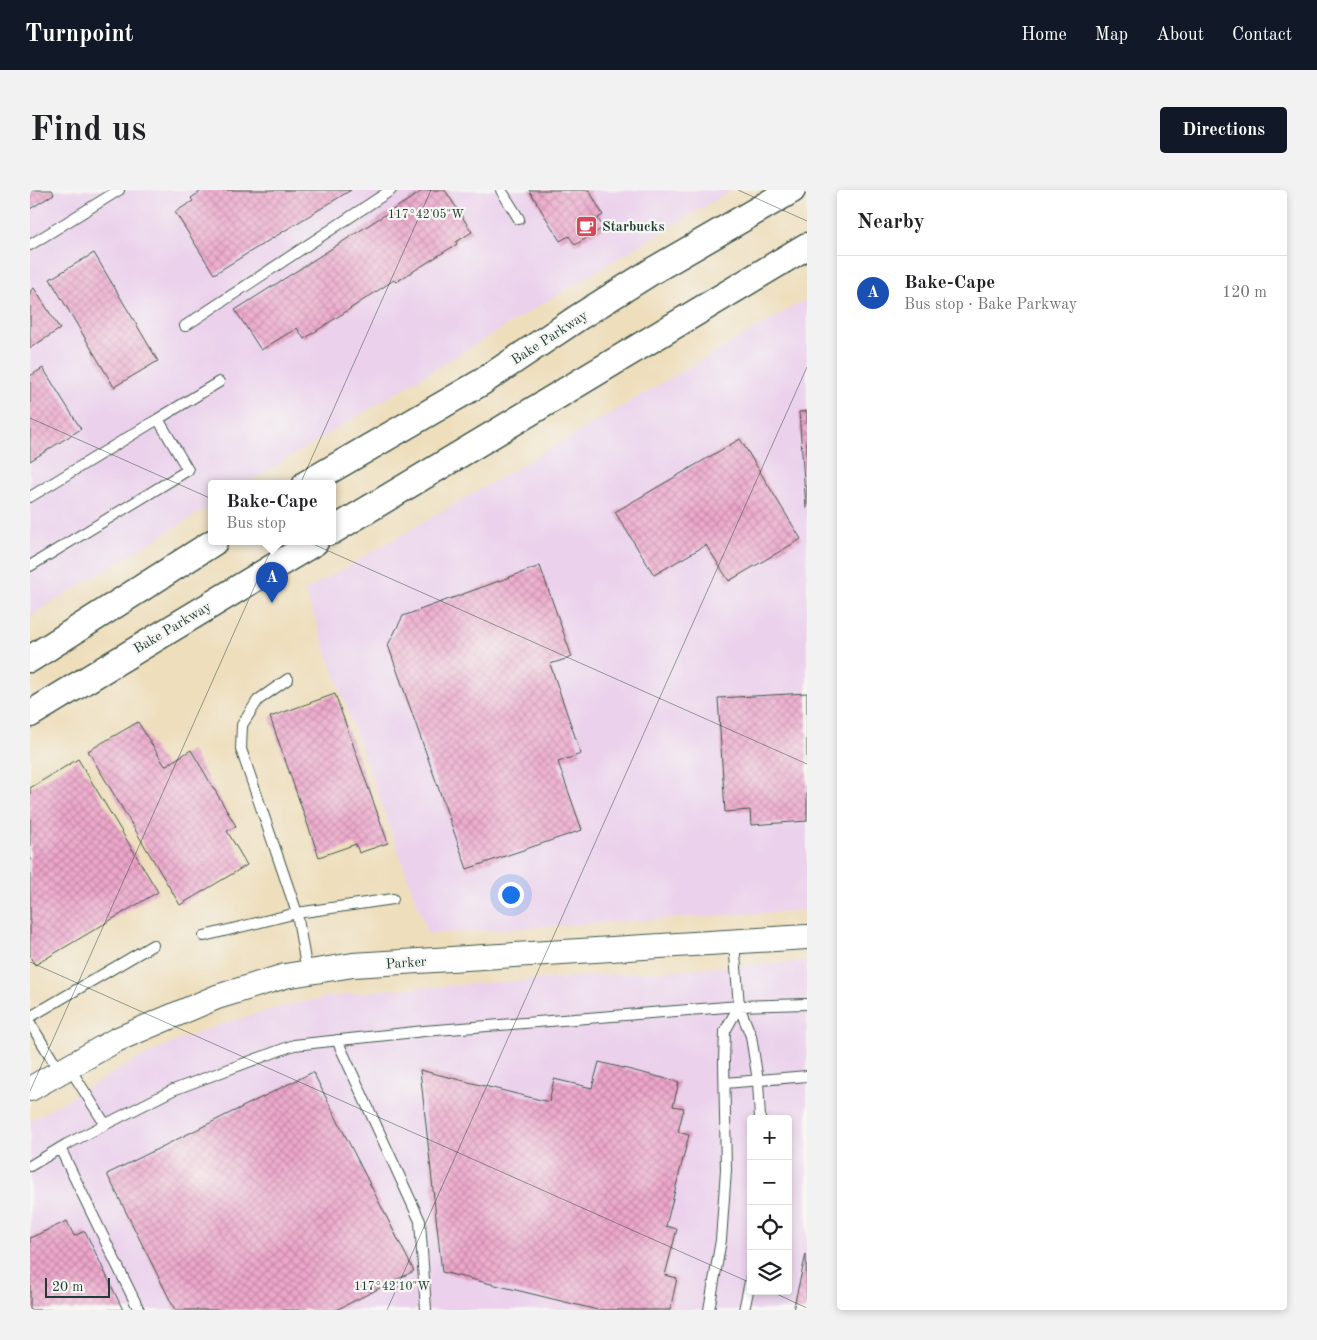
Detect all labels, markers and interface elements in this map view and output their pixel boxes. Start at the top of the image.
text: Turnpoint [25,23,133,47]
text: Home [1021,26,1067,44]
text: Map [1095,26,1128,44]
text: About [1156,26,1204,44]
text: Contact [1232,26,1292,44]
button: Directions [1160,107,1287,153]
text: Find us [30,113,146,148]
text: 117°42'05"W [388,208,464,221]
text: Nearby [857,212,925,233]
cafe icon: Starbucks [574,214,598,238]
place label: Starbucks [602,220,664,234]
text: Bake-Cape [904,274,995,293]
text: A [867,285,879,301]
text: 120 m [1222,285,1267,301]
text: Bus stop · Bake Parkway [904,297,1077,313]
street label: Bake Parkway [509,308,591,368]
popup [208,480,336,545]
text: Bake-Cape [226,493,318,512]
text: Bus stop [226,516,286,532]
pin: A [256,562,288,603]
street label: Bake Parkway [131,599,214,656]
your location [498,882,524,908]
street label: Parker [385,955,427,971]
map controls [747,1115,792,1295]
button: + [747,1115,792,1160]
button: − [747,1160,792,1205]
button: locate [747,1205,792,1250]
button: layers [747,1250,792,1295]
scale bar [45,1275,110,1298]
text: 20 m [52,1280,83,1294]
text: 117°42'10"W [354,1281,430,1293]

